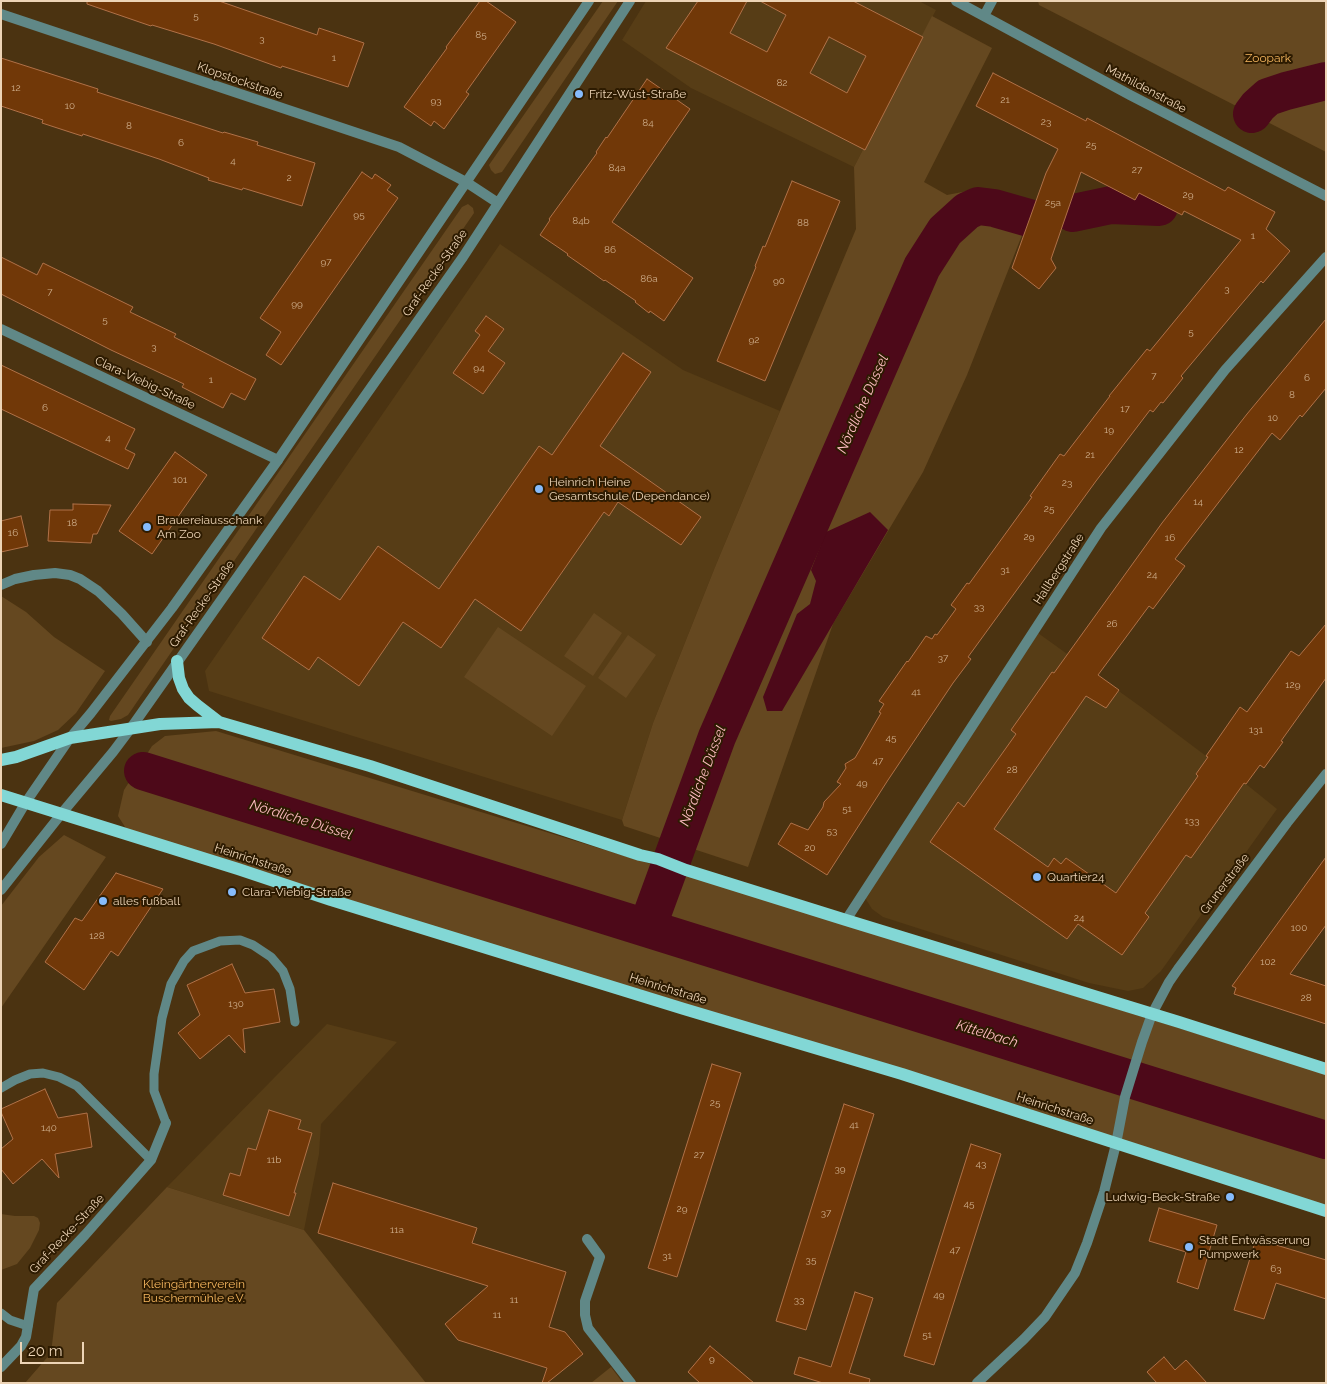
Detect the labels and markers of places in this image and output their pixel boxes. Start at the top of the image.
place label: Fritz-Wüst-Straße [589,87,686,101]
marker: Fritz-Wüst-Straße [573,88,585,100]
place label: Heinrich Heine Gesamtschule (Dependance) [549,475,710,503]
marker: Heinrich Heine Gesamtschule (Dependance) [533,483,545,495]
place label: Brauereiausschank Am Zoo [157,513,262,541]
marker: Brauereiausschank Am Zoo [141,521,153,533]
place label: Quartier24 [1047,870,1105,884]
marker: Quartier24 [1031,871,1043,883]
place label: Clara-Viebig-Straße [242,885,351,899]
marker: Clara-Viebig-Straße [226,886,238,898]
place label: alles fußball [113,894,180,908]
marker: alles fußball [97,895,109,907]
place label: Ludwig-Beck-Straße [1105,1190,1220,1204]
marker: Ludwig-Beck-Straße [1224,1191,1236,1203]
place label: Stadt Entwässerung Pumpwerk [1199,1233,1310,1261]
marker: Stadt Entwässerung Pumpwerk [1183,1241,1195,1253]

